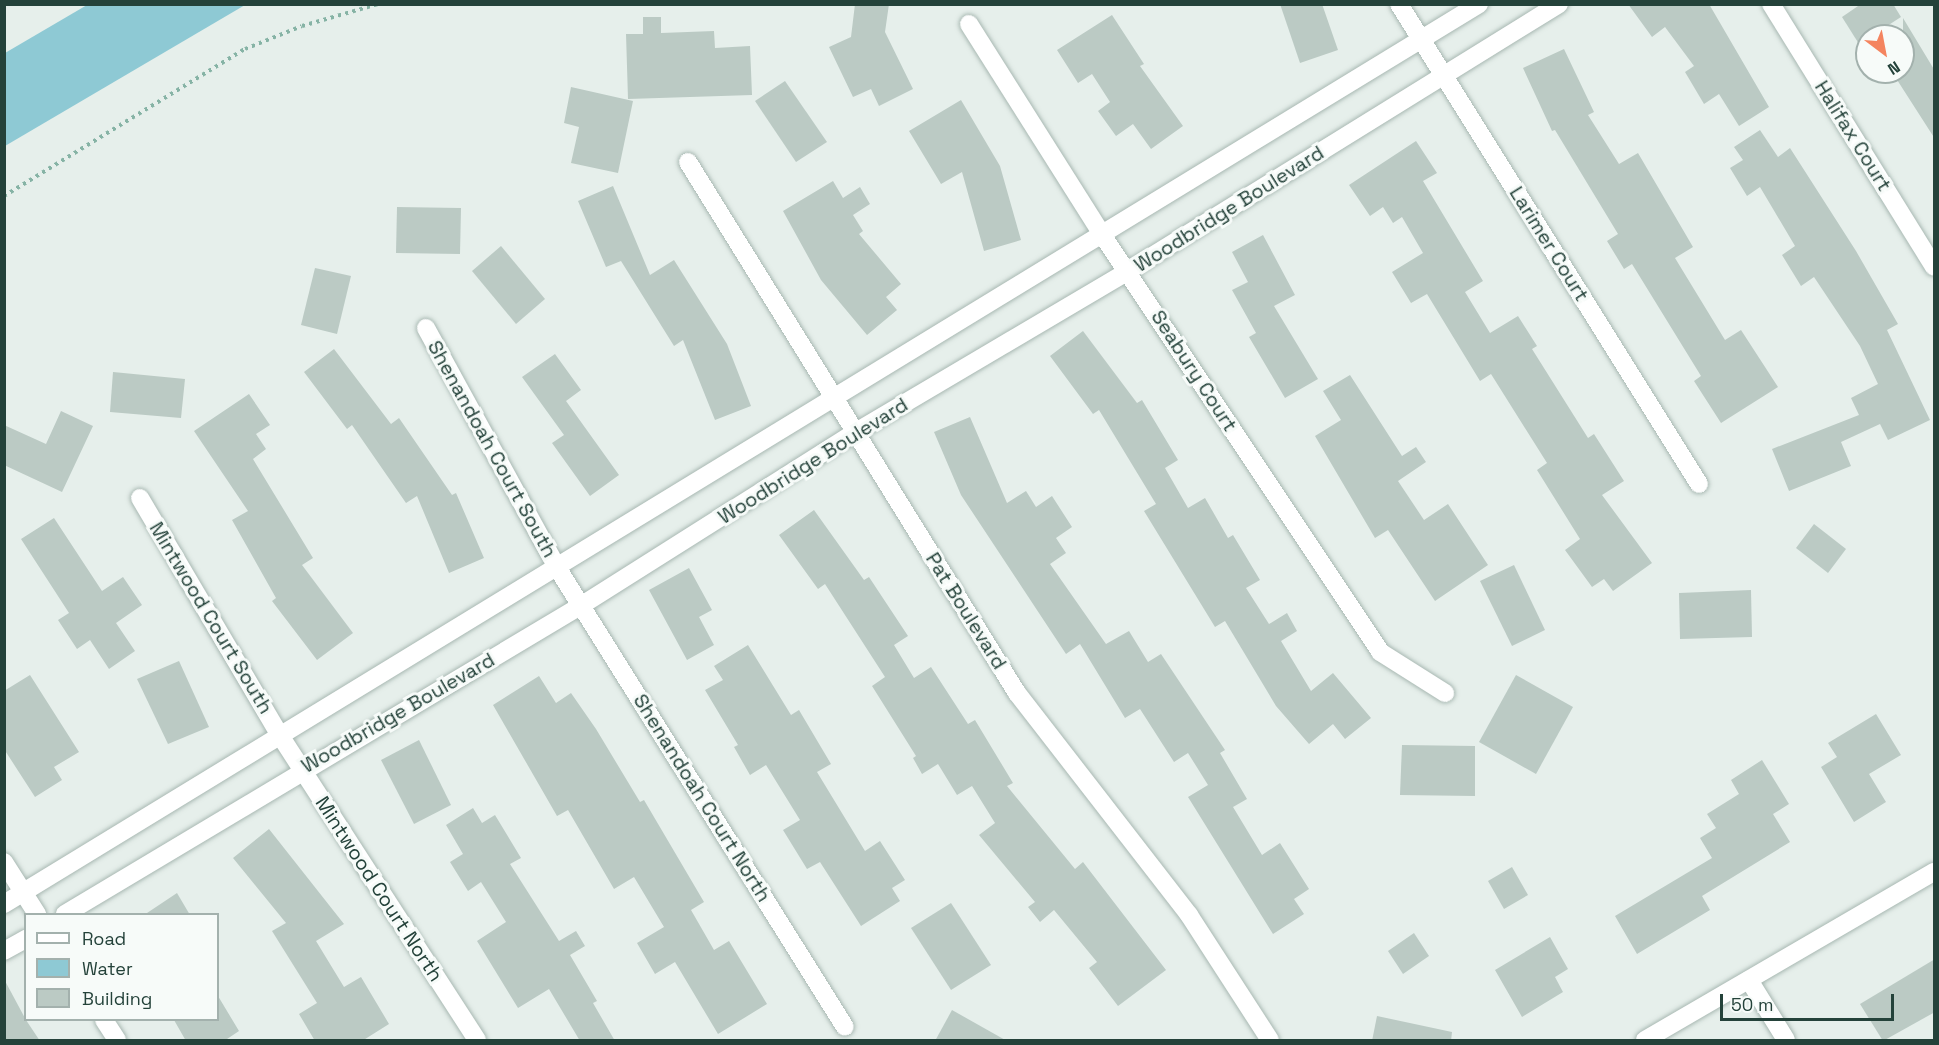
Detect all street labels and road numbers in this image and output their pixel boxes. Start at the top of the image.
street label: Halifax Court [1810,76,1896,196]
street label: Woodbridge Boulevard [1130,141,1328,277]
street label: Larimer Court [1504,182,1594,306]
street label: Seabury Court [1146,306,1242,436]
street label: Shenandoah Court South [422,336,562,562]
street label: Woodbridge Boulevard [714,393,912,529]
street label: Mintwood Court South [144,518,278,718]
street label: Pat Boulevard [921,548,1011,674]
street label: Woodbridge Boulevard [297,648,499,778]
street label: Shenandoah Court North [628,690,776,906]
street label: Mintwood Court North [310,792,448,986]

